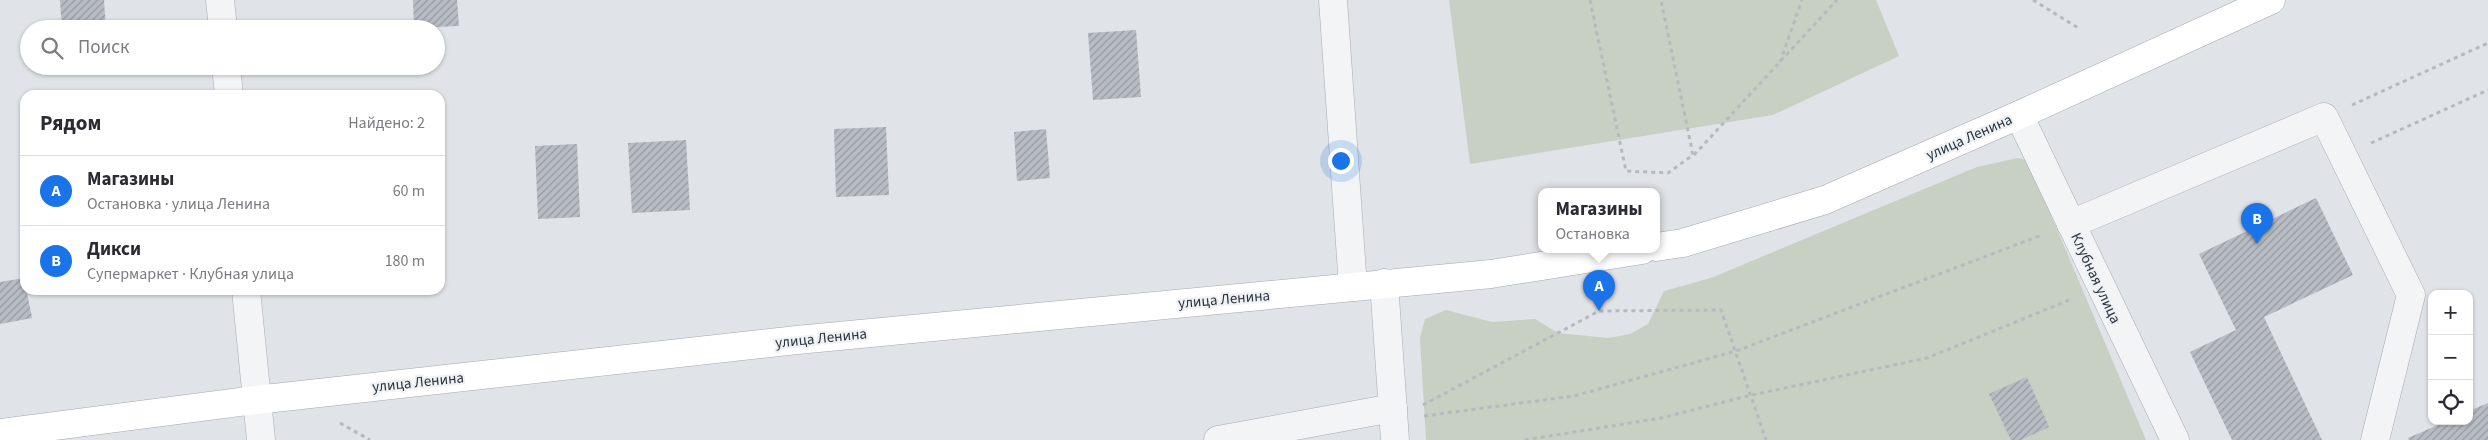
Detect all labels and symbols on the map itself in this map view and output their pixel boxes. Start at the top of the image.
street label: улица Ленина [1923,109,2016,166]
your location [1328,148,1354,174]
pin: B [2241,203,2273,244]
street label: Клубная улица [2065,229,2126,327]
pin: A [1583,270,1615,311]
street label: улица Ленина [1177,285,1271,314]
street label: улица Ленина [774,323,868,354]
street label: улица Ленина [371,367,465,398]

